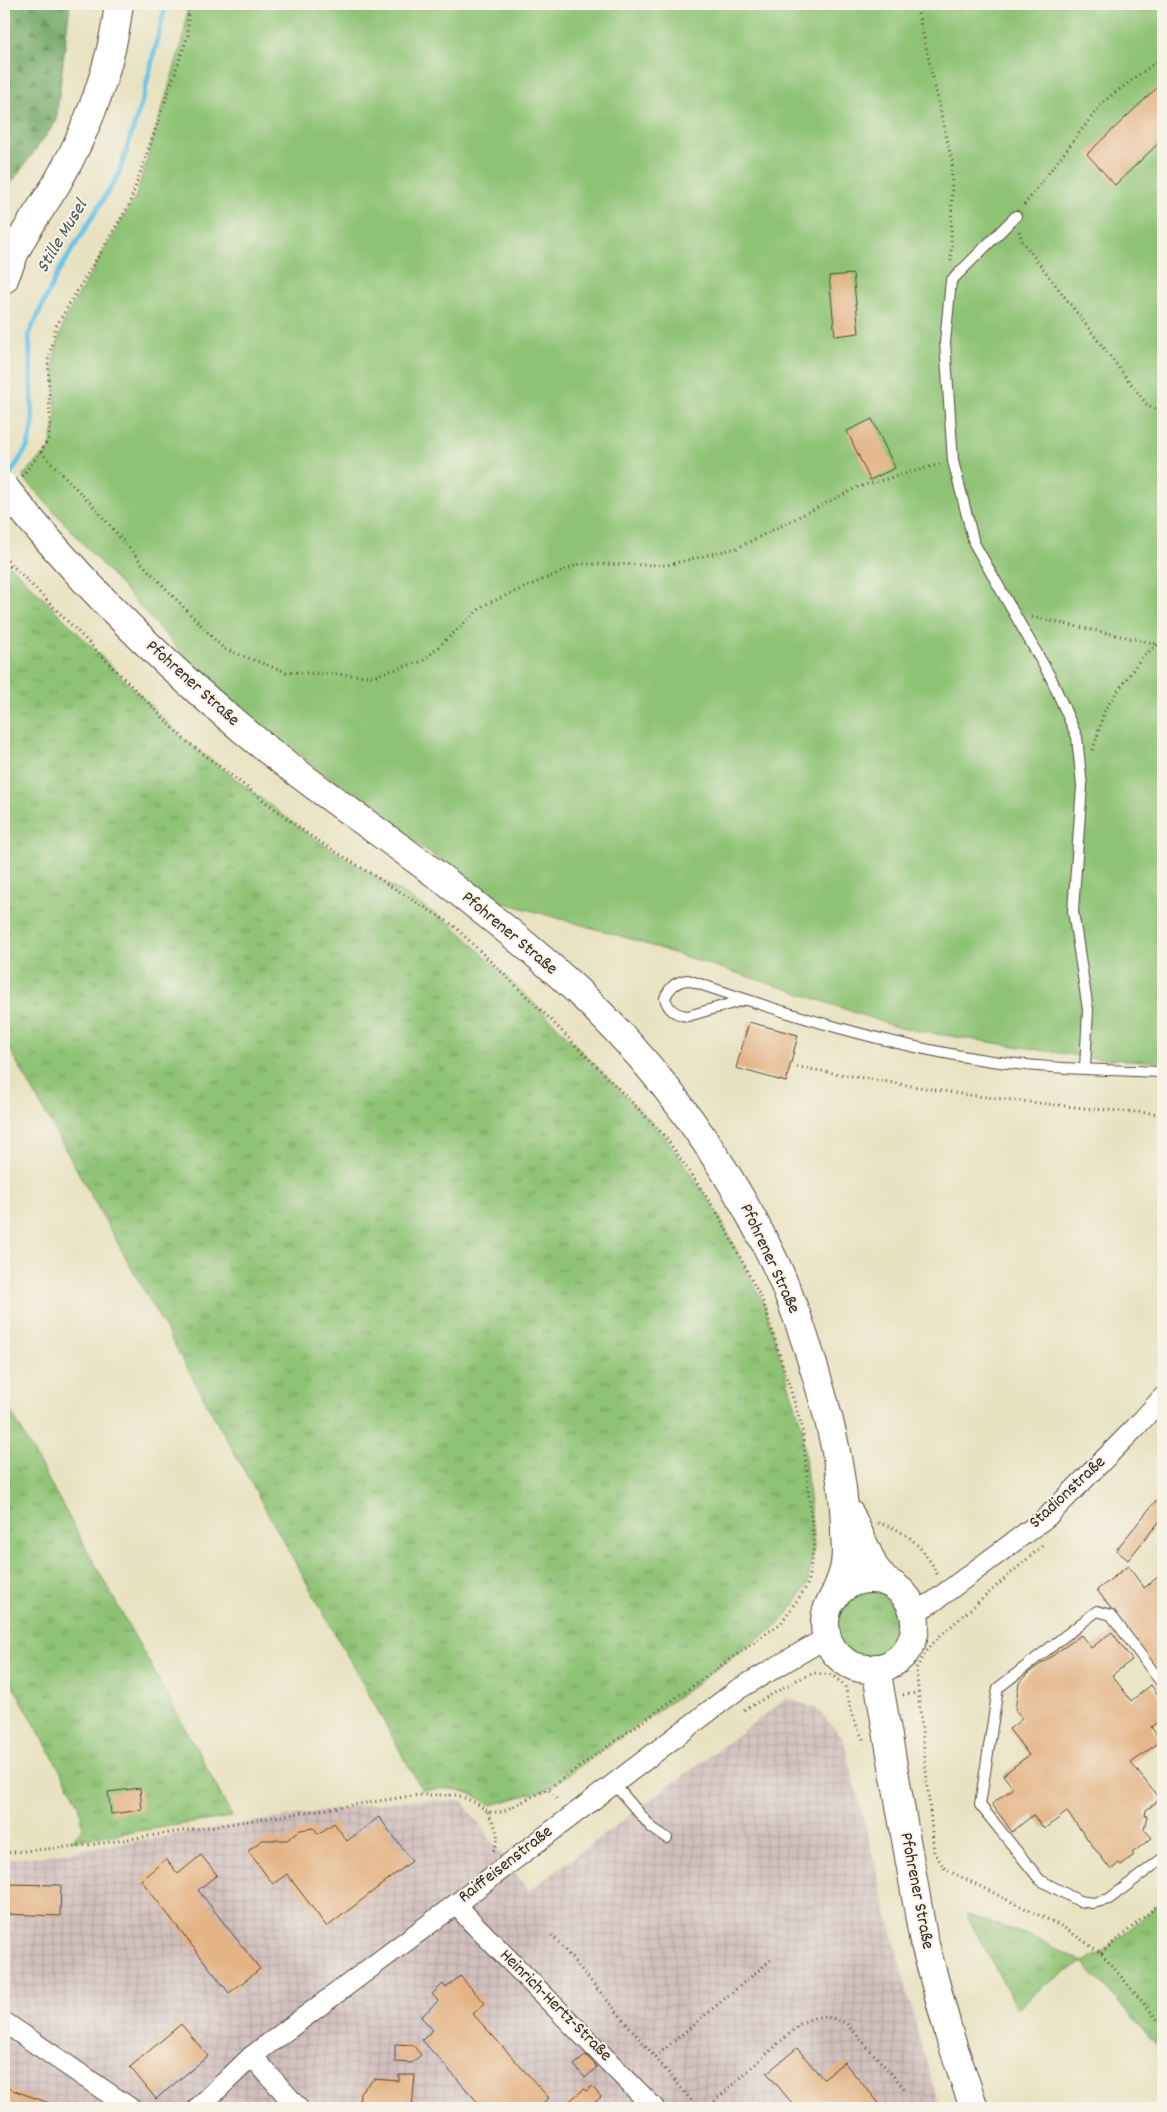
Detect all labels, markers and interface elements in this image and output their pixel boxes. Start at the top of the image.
water label: Stille Musel [31,194,96,279]
street label: Pfohrener Straße [140,635,244,733]
street label: Pfohrener Straße [456,886,563,982]
street label: Pfohrener Straße [733,1200,805,1318]
street label: Stadionstraße [1024,1451,1112,1535]
street label: Raiffeisenstraße [454,1820,558,1910]
street label: Pfohrener Straße [892,1830,940,1952]
street label: Heinrich-Hertz-Straße [493,1944,617,2068]

